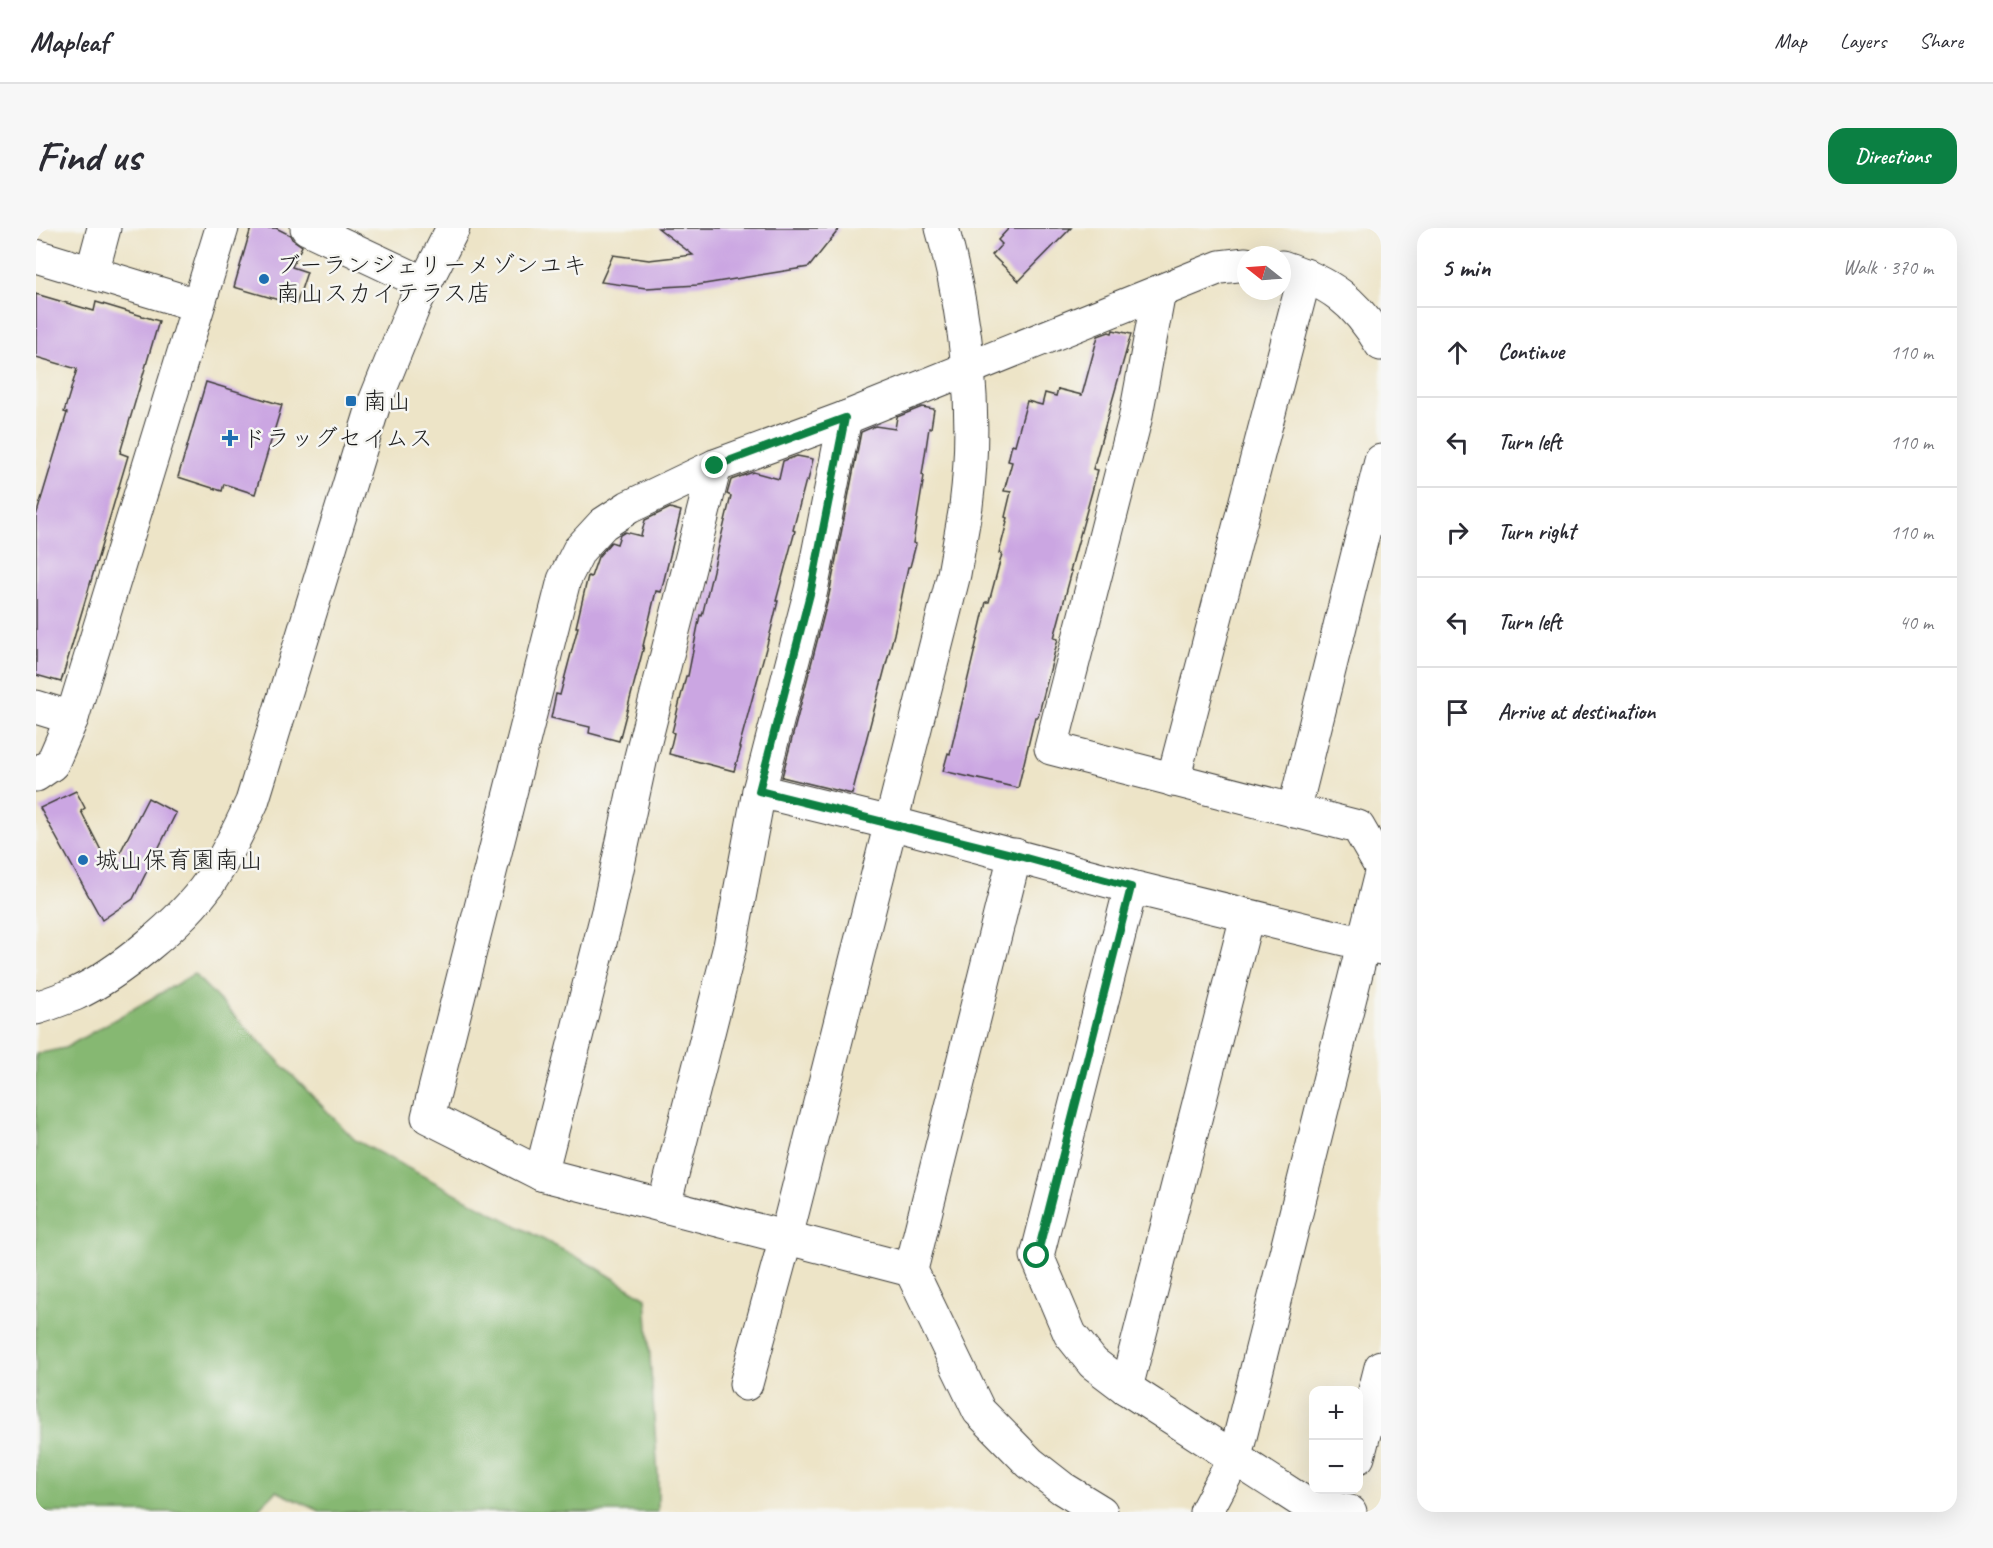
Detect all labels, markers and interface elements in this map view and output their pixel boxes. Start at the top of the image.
text: Mapleaf [30,24,108,59]
text: Map [1774,28,1807,54]
text: Layers [1840,28,1886,54]
text: Share [1919,28,1963,54]
button: Directions [1828,128,1957,184]
text: Find us [36,130,141,183]
north arrow [1237,246,1291,300]
place label: ブーランジェリーメゾンユキ 南山スカイテラス店 [276,250,587,308]
text: 5 min [1441,251,1490,284]
text: Walk · 370 m [1843,255,1933,280]
marker: ブーランジェリーメゾンユキ 南山スカイテラス店 [257,272,271,286]
icon: ahead [1441,336,1474,369]
text: Continue [1498,338,1564,366]
text: 110 m [1890,340,1933,365]
place label: 南山 [363,386,411,416]
marker: 南山 [344,394,358,408]
place label: ドラッグセイムス [242,423,433,453]
icon: left [1441,426,1474,459]
text: Turn left [1498,428,1562,456]
text: 110 m [1890,430,1933,455]
marker: ドラッグセイムス [223,431,237,445]
route end [701,452,727,478]
icon: right [1441,516,1474,549]
text: Turn right [1498,518,1575,546]
text: 110 m [1890,520,1933,545]
icon: left [1441,606,1474,639]
text: Turn left [1498,608,1562,636]
text: 40 m [1899,610,1933,635]
icon: arrive [1441,696,1474,729]
text: Arrive at destination [1498,698,1655,726]
place label: 城山保育園南山 [95,845,263,875]
marker: 城山保育園南山 [76,853,90,867]
route start [1023,1242,1049,1268]
map controls [1309,1386,1363,1494]
button: + [1309,1386,1363,1440]
button: − [1309,1440,1363,1494]

